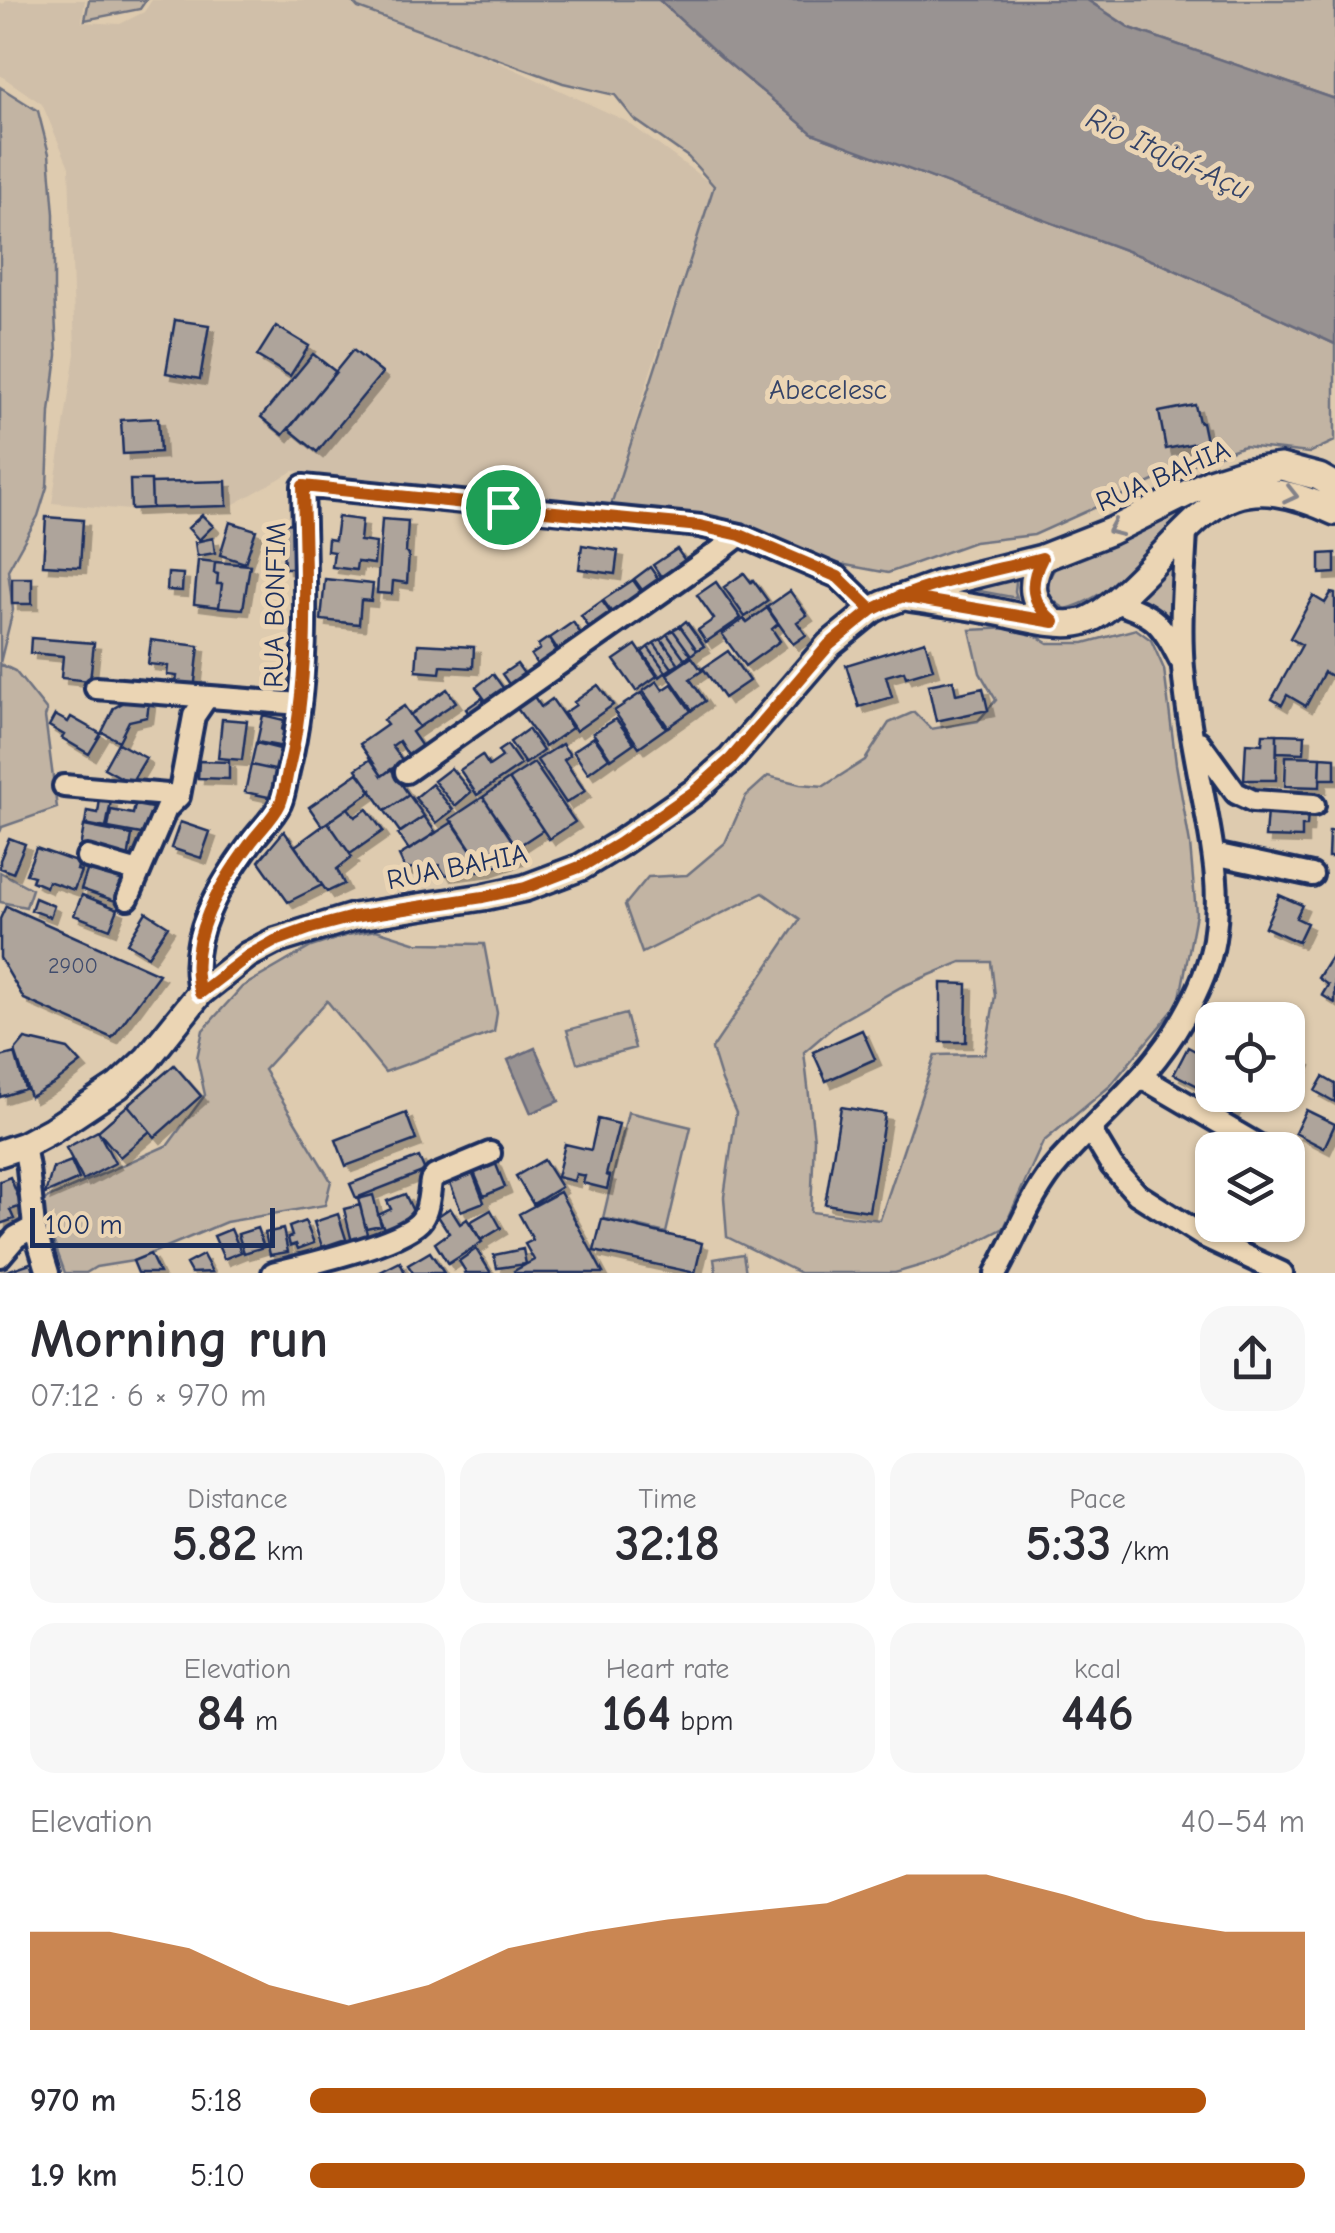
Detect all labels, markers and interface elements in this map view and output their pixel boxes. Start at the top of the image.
water label: Rio Itajaí-Açu [1081,101,1255,207]
park label: Abecelesc [769,374,887,406]
street label: RUA BAHIA [1091,433,1235,519]
pin [461,465,546,550]
icon: arrive [476,480,531,535]
one-way arrow [1282,483,1299,504]
one-way arrow [1106,517,1124,537]
street label: RUA BONFIM [258,522,292,688]
street label: RUA BAHIA [384,838,530,896]
house number: 2900 [48,953,98,979]
map controls [1195,1002,1305,1242]
button: locate [1195,1002,1305,1112]
button: layers [1195,1132,1305,1242]
scale bar [30,1203,275,1248]
text: 100 m [45,1209,123,1241]
button: share [1200,1306,1305,1411]
text: Morning run [30,1307,328,1371]
text: 07:12 · 6 × 970 m [30,1377,266,1414]
text: Distance [187,1483,288,1515]
text: Time [638,1483,697,1515]
text: Pace [1069,1483,1126,1515]
text: 5.82 [171,1515,258,1573]
text: 32:18 [615,1515,720,1573]
text: 5:33 [1025,1515,1111,1573]
text: km [258,1535,304,1567]
text: /km [1111,1535,1170,1567]
text: Elevation [184,1653,291,1685]
text: Heart rate [606,1653,729,1685]
text: kcal [1074,1653,1121,1685]
text: 84 [197,1685,246,1743]
text: 164 [602,1685,671,1743]
text: 446 [1061,1685,1134,1743]
text: m [246,1705,278,1737]
text: bpm [671,1705,733,1737]
text: Elevation [30,1803,153,1840]
text: 40–54 m [1181,1803,1305,1840]
text: 970 m [30,2082,116,2119]
text: 5:18 [190,2082,242,2119]
text: 1.9 km [30,2157,118,2194]
text: 5:10 [190,2157,245,2194]

